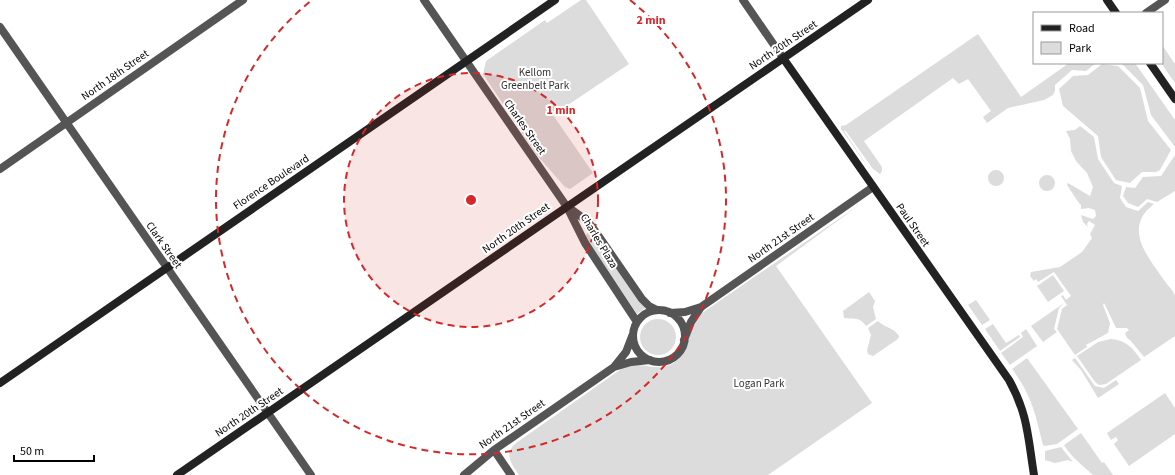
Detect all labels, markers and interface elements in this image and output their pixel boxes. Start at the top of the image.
text: 2 min [636,12,666,29]
legend [1033,12,1163,64]
street label: North 20th Street [746,16,820,73]
text: Road [1069,20,1095,37]
text: Park [1069,40,1091,57]
street label: North 18th Street [78,46,152,104]
park label: Kellom Greenbelt Park [501,65,570,93]
street label: Charles Street [500,96,550,158]
text: 1 min [546,102,576,119]
street label: Florence Boulevard [230,151,312,213]
centre of rings [464,193,478,207]
street label: North 20th Street [479,199,553,257]
street label: Paul Street [893,200,934,250]
street label: North 21st Street [745,209,817,266]
street label: Charles Plaza [577,211,621,271]
street label: Clark Street [142,219,186,272]
park label: Logan Park [734,376,785,391]
street label: North 20th Street [212,383,286,440]
street label: North 21st Street [476,395,548,452]
scale bar [14,437,94,463]
text: 50 m [20,443,44,460]

